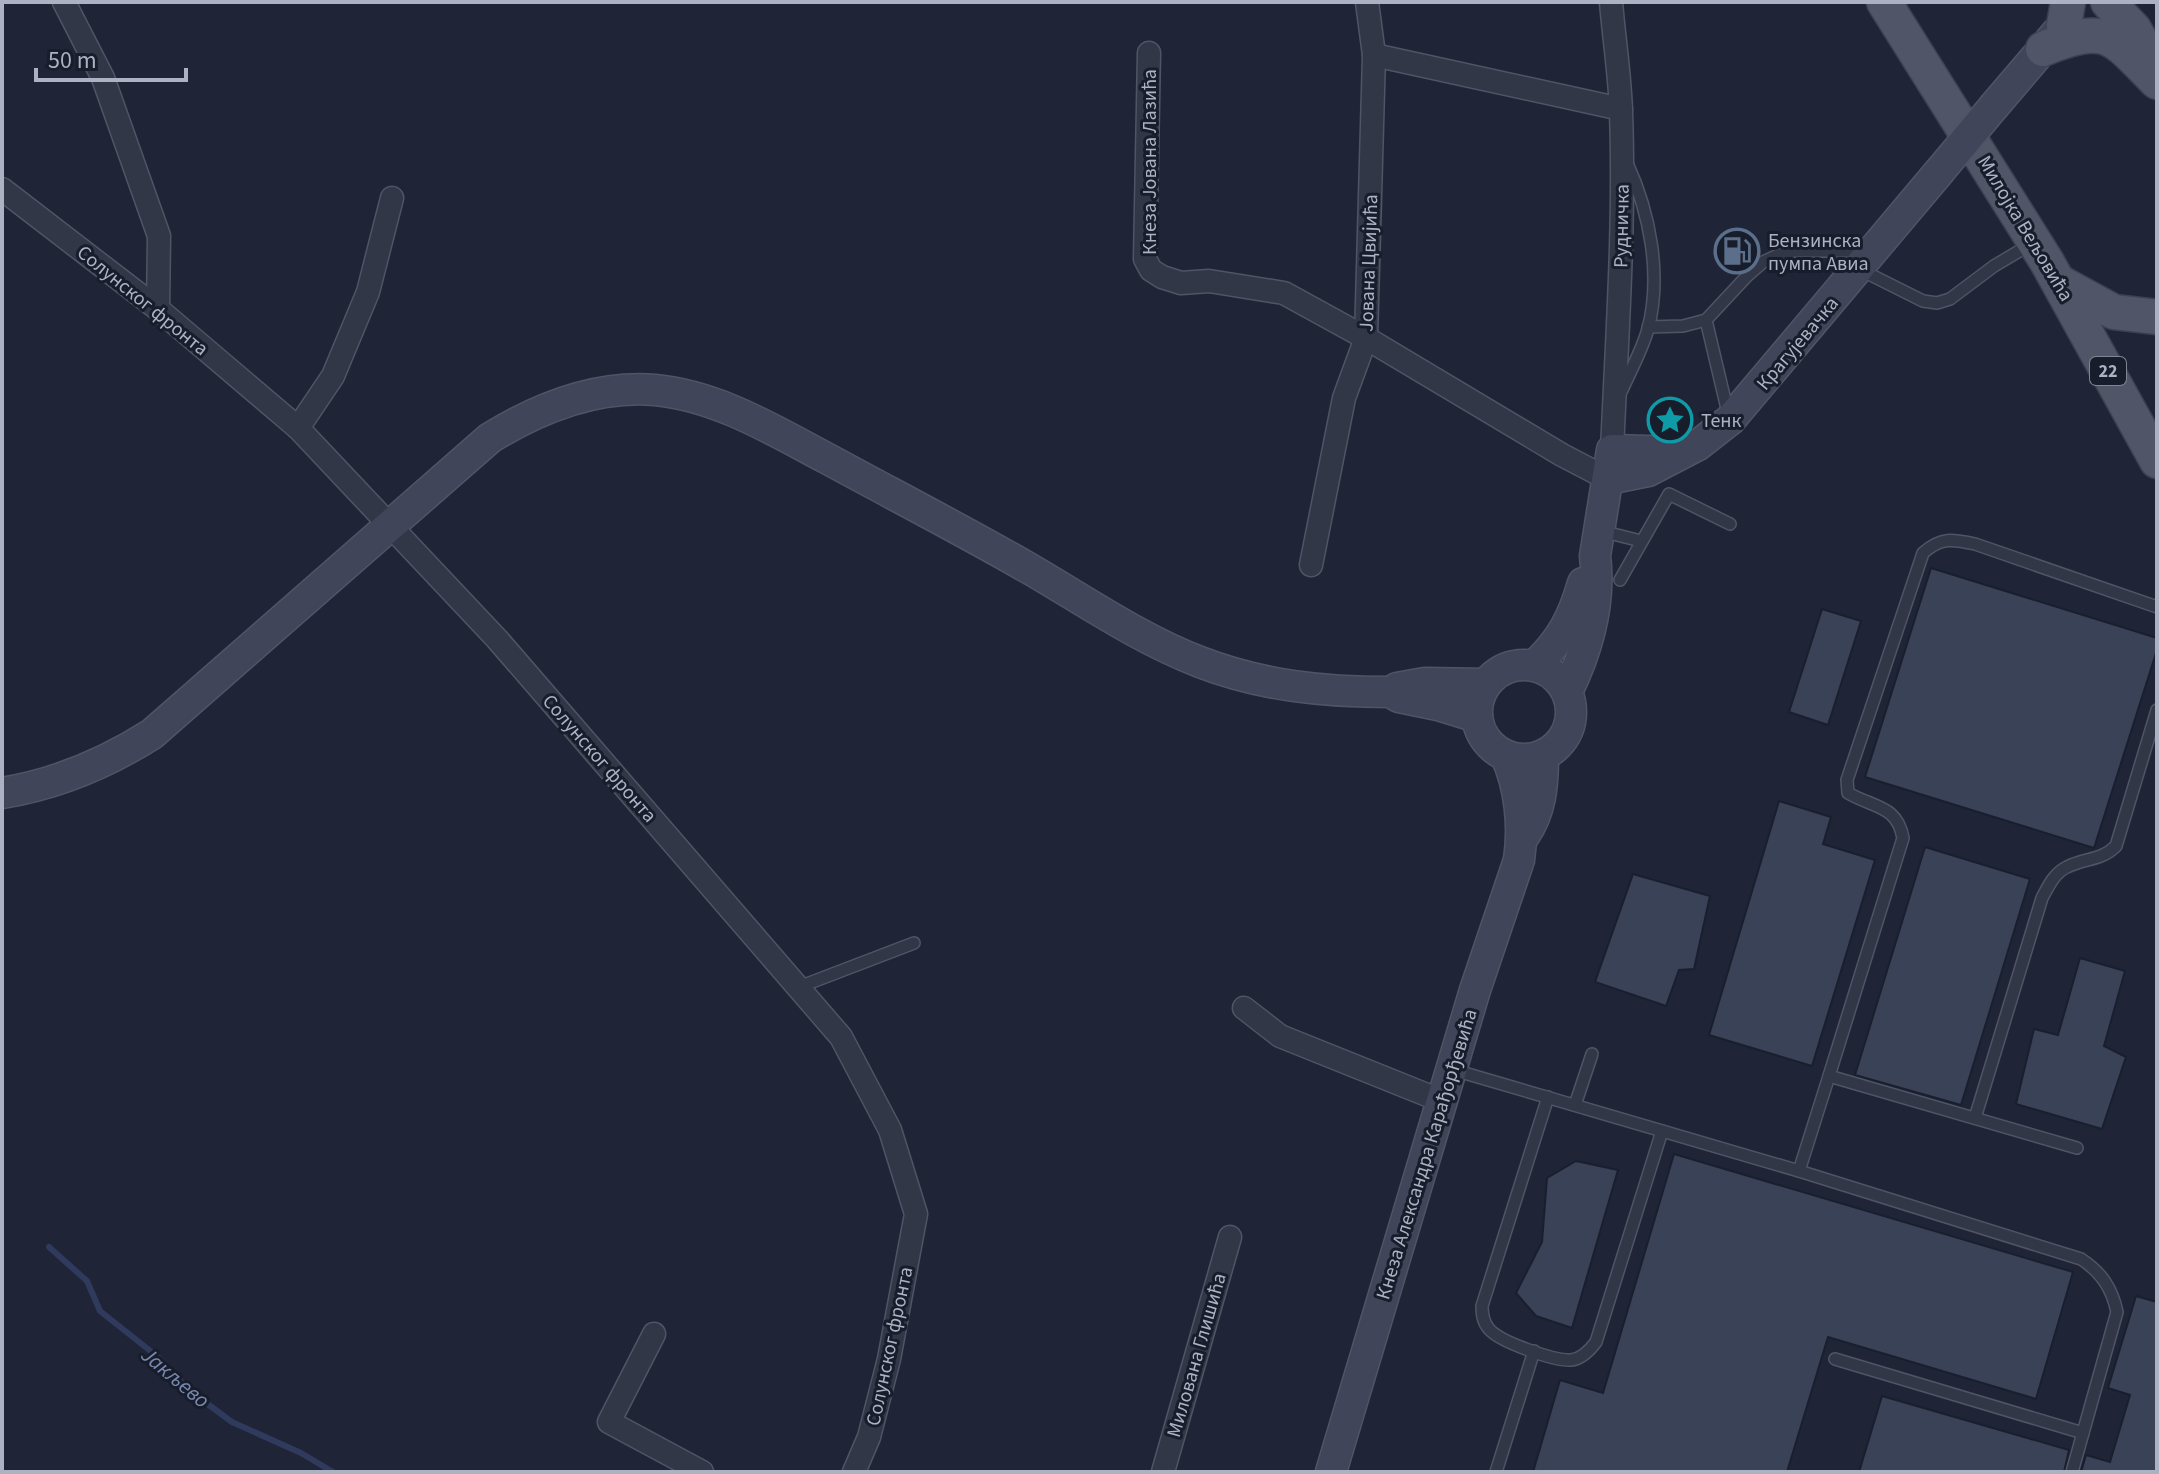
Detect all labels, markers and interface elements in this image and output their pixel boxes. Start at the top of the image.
scale bar [36,32,186,82]
text: 50 m [48,43,97,78]
street label: Кнеза Јована Лазића [1136,69,1164,255]
street label: Милојка Вељовића [1971,150,2080,307]
street label: Рудничка [1607,184,1637,268]
street label: Јована Цвијића [1353,194,1385,332]
fuel station icon: Бензинска пумпа Авиа [1713,227,1761,275]
place label: Бензинска пумпа Авиа [1768,227,1869,278]
street label: Солунског фронта [71,239,214,363]
street label: Крагујевачка [1750,291,1845,397]
road number: 22 [2090,357,2126,385]
place icon: Тенк [1646,396,1694,444]
place label: Тенк [1701,407,1742,435]
street label: Солунског фронта [536,688,663,829]
street label: Кнеза Александра Карађорђевића [1369,1006,1485,1303]
street label: Солунског фронта [859,1264,921,1428]
street label: Милована Глишића [1160,1270,1234,1441]
water label: Јакљево [133,1339,217,1416]

